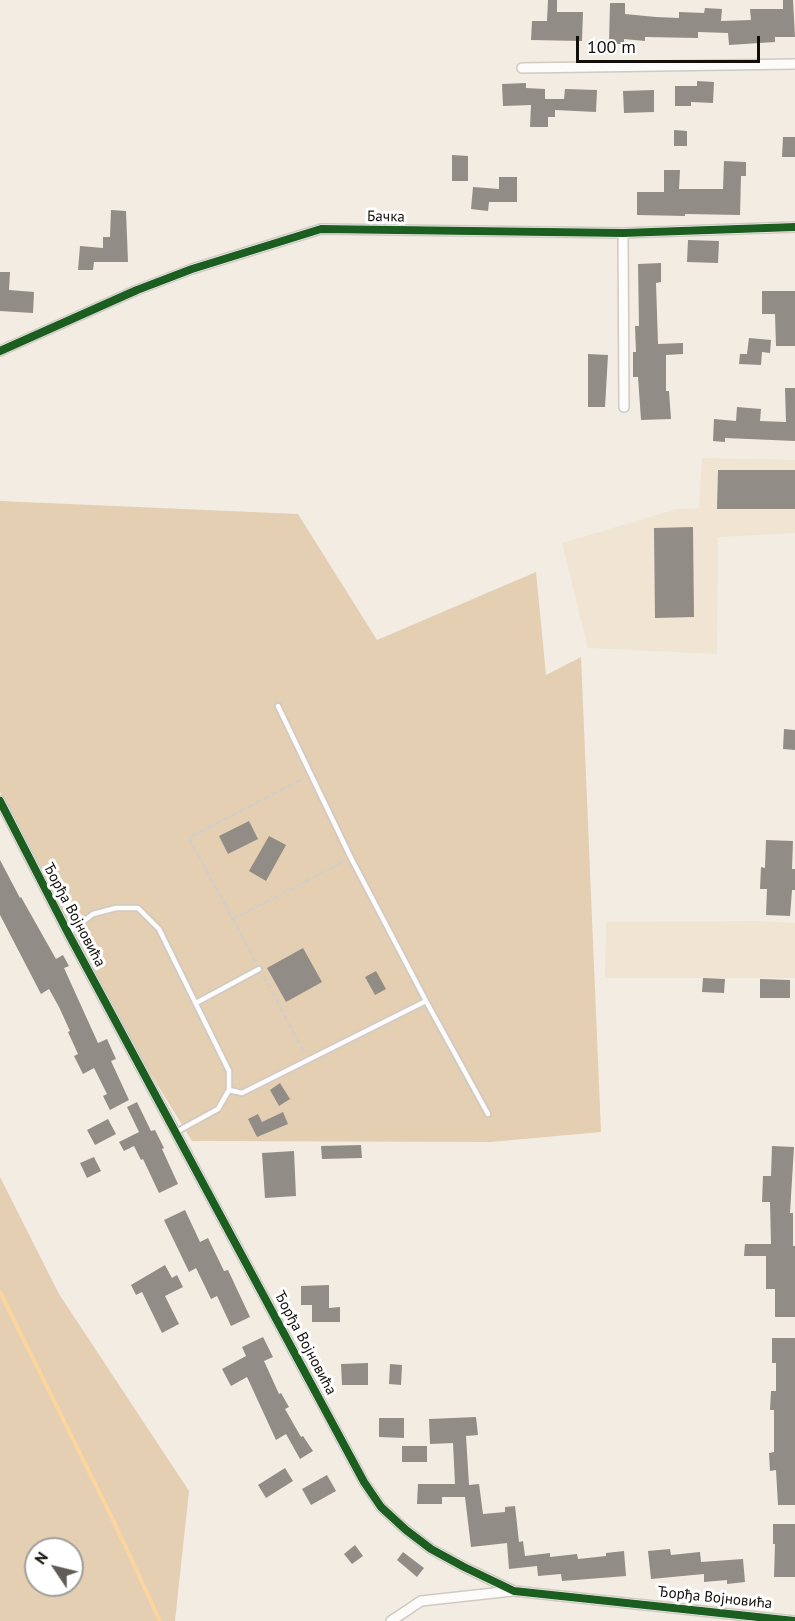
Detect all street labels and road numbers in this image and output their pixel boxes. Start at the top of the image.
street label: Бачка [367,208,405,226]
street label: Ђорђа Војновића [39,860,109,970]
street label: Ђорђа Војновића [270,1288,340,1398]
street label: Ђорђа Војновића [657,1583,773,1613]

